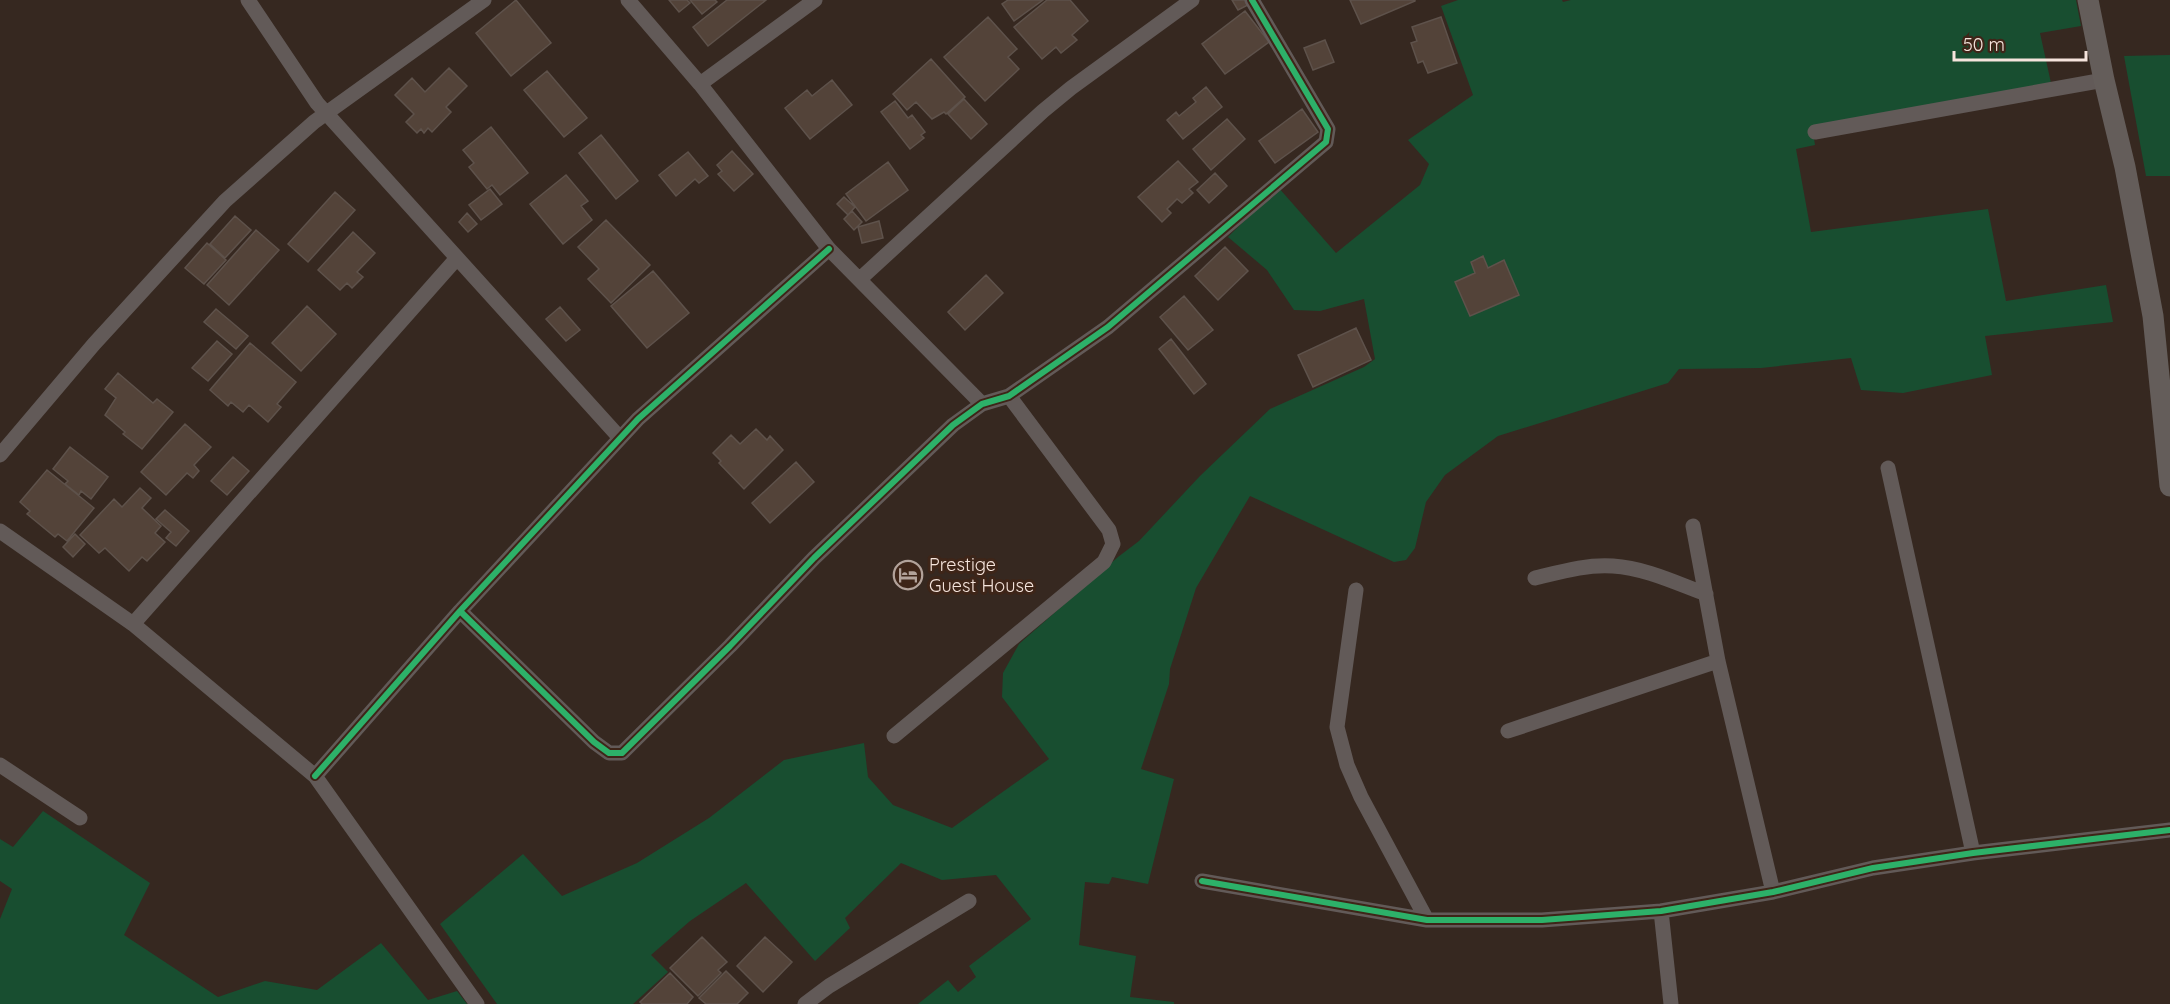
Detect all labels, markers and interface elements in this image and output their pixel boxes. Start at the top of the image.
scale bar [1954,24,2086,62]
text: 50 m [1963,33,2005,56]
place label: Prestige Guest House [929,553,1034,597]
hotel icon: Prestige Guest House [892,559,924,591]

